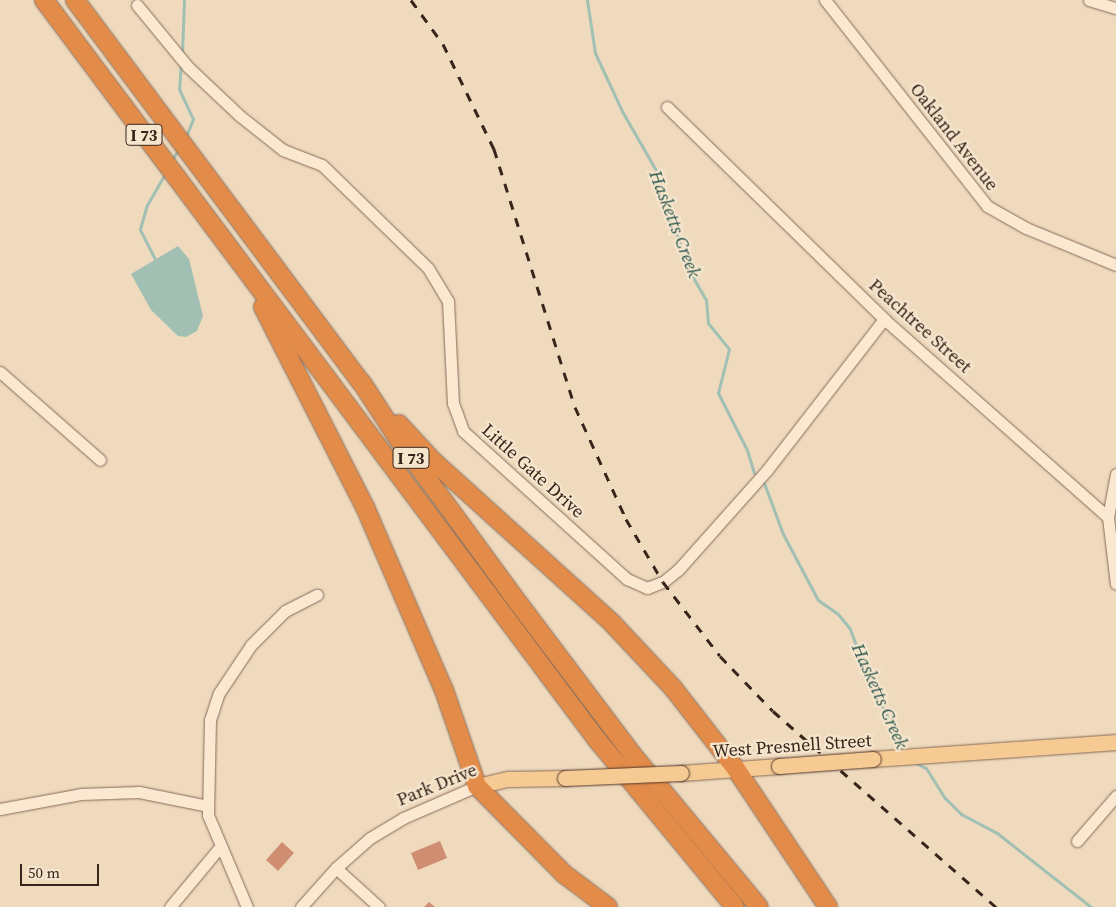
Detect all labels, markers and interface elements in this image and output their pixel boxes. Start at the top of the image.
street label: Oakland Avenue [905,79,1003,195]
road number: I 73 [125,122,163,148]
water label: Hasketts Creek [644,167,706,281]
street label: Peachtree Street [864,274,976,378]
street label: Little Gate Drive [477,419,589,523]
road number: I 73 [392,444,430,472]
water label: Hasketts Creek [846,639,914,753]
street label: West Presnell Street [712,730,872,762]
street label: Park Drive [394,759,480,811]
scale bar [22,854,101,886]
text: 50 m [28,862,60,883]

